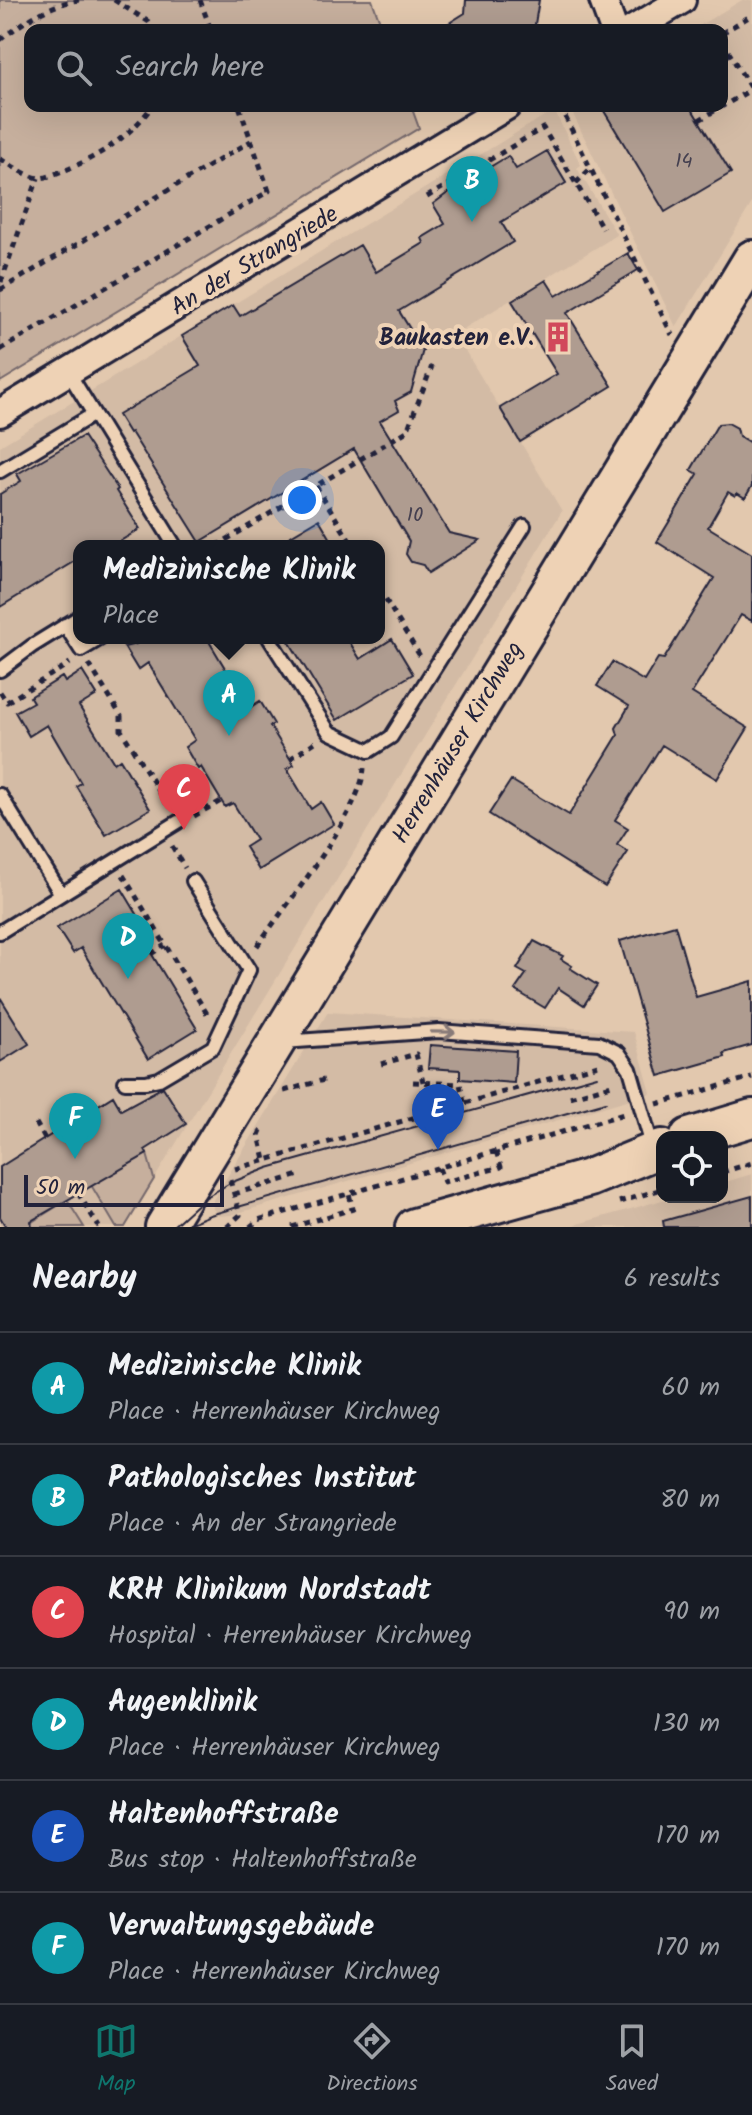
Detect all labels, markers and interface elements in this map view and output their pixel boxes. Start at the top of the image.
search box [24,24,728,112]
text: Search here [116,44,264,92]
icon: search [52,46,96,90]
house number: 14 [675,146,693,178]
pin: B [446,156,498,222]
street label: An der Strangriede [163,196,346,327]
place label: Baukasten e.V. [379,319,534,358]
building icon: Baukasten e.V. [541,320,575,354]
your location [282,480,322,520]
house number: 10 [407,500,423,532]
popup [73,540,385,644]
text: Medizinische Klinik [103,547,355,595]
text: Place [103,595,159,637]
street label: Herrenhäuser Kirchweg [382,634,534,852]
pin: A [203,670,255,736]
pin: C [158,764,210,830]
pin: D [102,913,154,979]
one-way arrow [429,1024,456,1040]
pin: E [412,1084,464,1150]
pin: F [49,1093,101,1159]
map controls [656,1131,728,1203]
button: locate [656,1131,728,1203]
scale bar [24,1171,224,1207]
text: 50 m [36,1171,85,1206]
text: Nearby [32,1252,137,1306]
text: 6 results [624,1258,720,1300]
text: Medizinische Klinik [108,1343,361,1391]
text: A [50,1367,66,1409]
text: 60 m [661,1367,720,1409]
text: Place · Herrenhäuser Kirchweg [108,1391,441,1433]
text: Pathologisches Institut [108,1455,416,1503]
text: B [50,1479,66,1521]
text: 80 m [660,1479,720,1521]
text: Place · An der Strangriede [108,1503,397,1545]
text: KRH Klinikum Nordstadt [108,1567,431,1615]
text: C [50,1591,66,1633]
text: 90 m [663,1591,720,1633]
text: Hospital · Herrenhäuser Kirchweg [108,1615,472,1657]
text: Augenklinik [108,1679,257,1727]
text: D [49,1703,67,1745]
text: 130 m [653,1703,720,1745]
text: Place · Herrenhäuser Kirchweg [108,1727,441,1769]
text: Haltenhoffstraße [108,1791,339,1839]
text: E [51,1815,65,1857]
text: 170 m [656,1815,720,1857]
text: Bus stop · Haltenhoffstraße [108,1839,417,1881]
text: Verwaltungsgebäude [108,1903,374,1951]
text: F [51,1927,65,1969]
text: 170 m [656,1927,720,1969]
text: Place · Herrenhäuser Kirchweg [108,1951,441,1993]
tab: Map [94,2019,138,2102]
tab: Directions [326,2019,418,2102]
tab: Saved [606,2019,658,2102]

